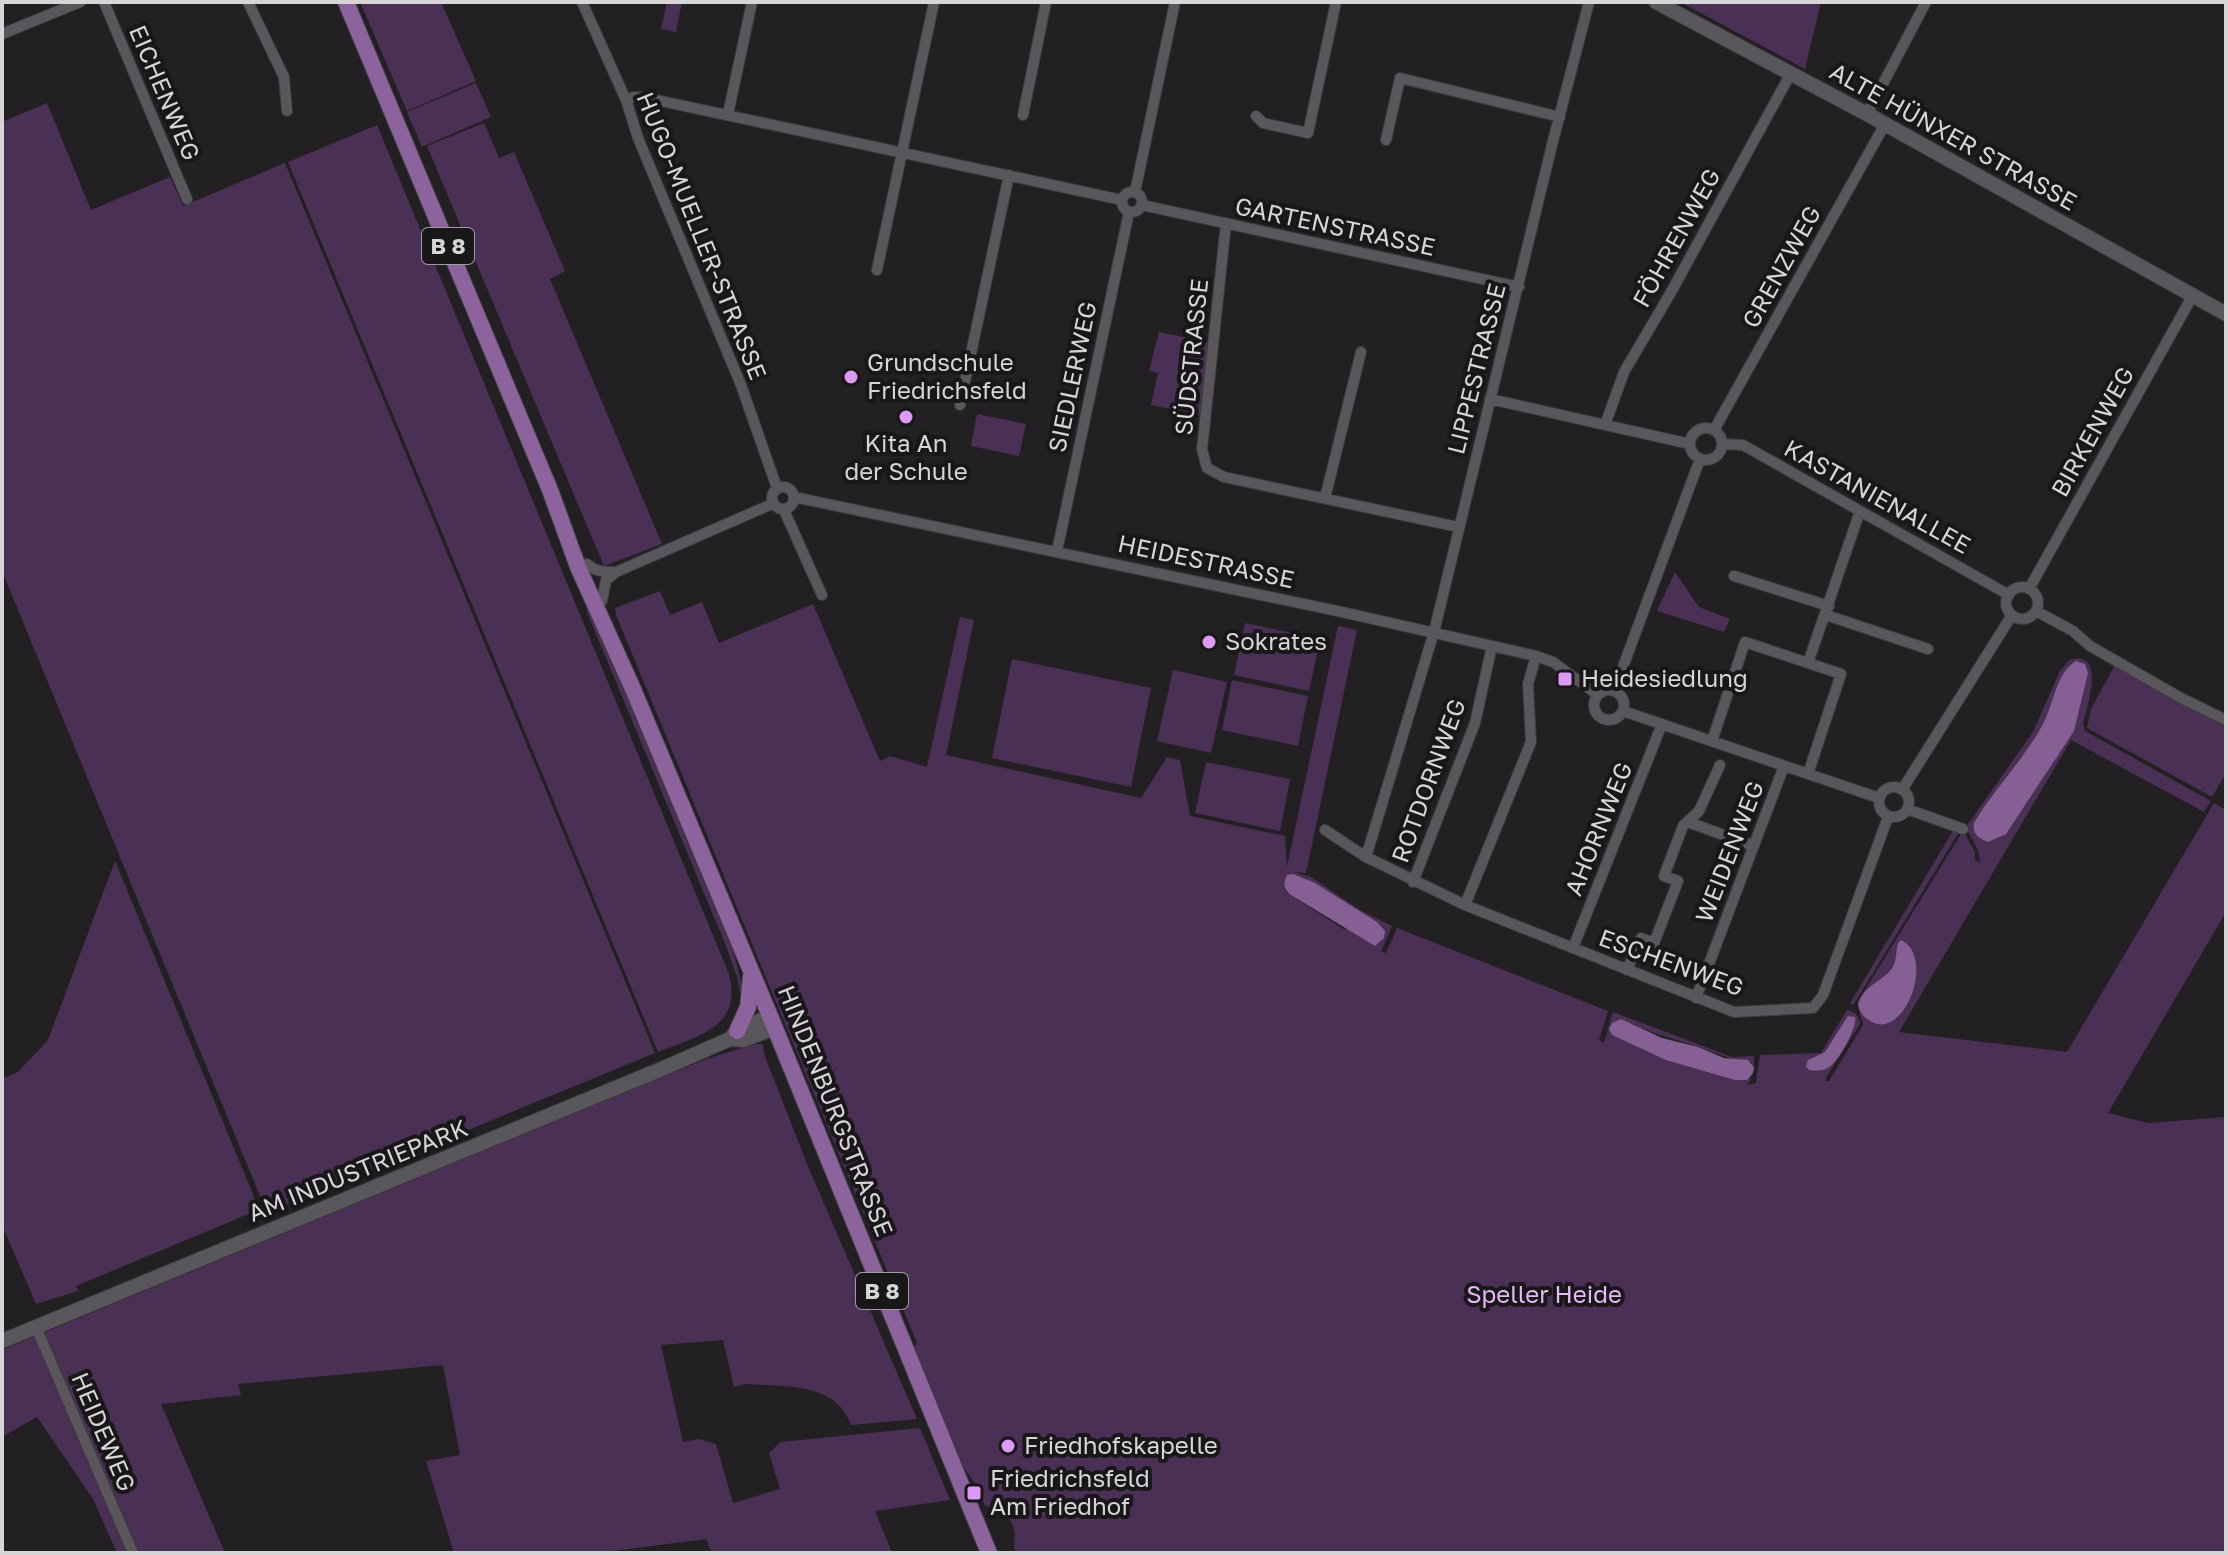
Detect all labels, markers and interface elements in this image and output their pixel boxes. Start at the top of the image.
street label: EICHENWEG [124,20,207,164]
street label: ALTE HÜNXER STRASSE [1825,56,2082,216]
street label: HUGO-MUELLER-STRASSE [631,88,773,383]
street label: FÖHRENWEG [1626,163,1726,312]
street label: GARTENSTRASSE [1233,190,1438,261]
street label: GRENZWEG [1735,200,1826,332]
road number: B 8 [422,228,474,264]
street label: SÜDSTRASSE [1168,277,1213,437]
street label: LIPPESTRASSE [1440,280,1511,457]
street label: SIEDLERWEG [1041,299,1102,455]
place label: Grundschule Friedrichsfeld [867,347,1027,404]
street label: BIRKENWEG [2044,361,2139,501]
marker: Grundschule Friedrichsfeld [842,368,860,386]
marker: Kita An der Schule [897,408,915,426]
place label: Kita An der Schule [844,428,968,485]
street label: KASTANIENALLEE [1780,432,1976,559]
street label: HEIDESTRASSE [1116,528,1297,593]
place label: Sokrates [1225,626,1327,655]
marker: Sokrates [1200,633,1218,651]
place label: Heidesiedlung [1581,663,1748,692]
marker: Heidesiedlung [1556,670,1574,688]
street label: ROTDORNWEG [1385,695,1471,866]
street label: AHORNWEG [1558,758,1637,899]
street label: WEIDENWEG [1688,777,1769,926]
street label: ESCHENWEG [1595,922,1748,1001]
street label: HINDENBURGSTRASSE [773,981,900,1240]
street label: AM INDUSTRIEPARK [243,1112,471,1227]
road number: B 8 [856,1273,908,1309]
park label: Speller Heide [1466,1279,1622,1308]
street label: HEIDEWEG [66,1368,142,1495]
place label: Friedhofskapelle [1024,1430,1218,1459]
marker: Friedhofskapelle [999,1437,1017,1455]
place label: Friedrichsfeld Am Friedhof [990,1463,1150,1520]
marker: Friedrichsfeld Am Friedhof [965,1484,983,1502]

